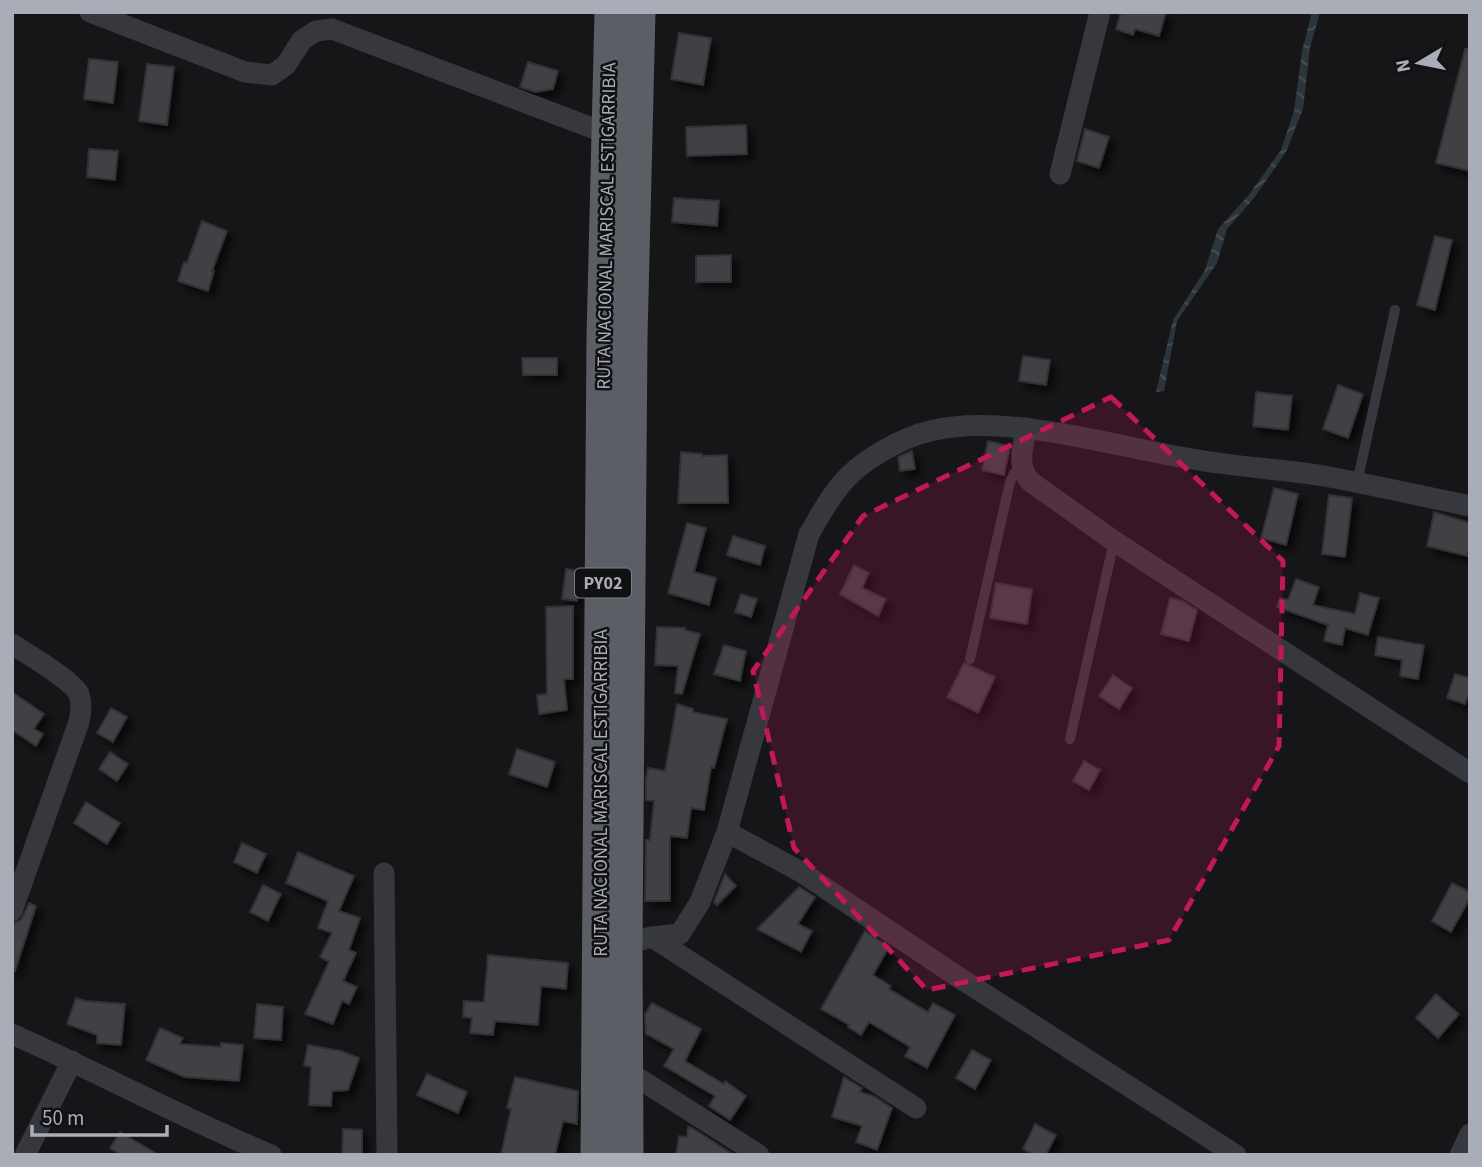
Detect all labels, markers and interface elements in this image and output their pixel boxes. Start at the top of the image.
north arrow [1384,28,1454,98]
text: N [1389,57,1418,74]
street label: RUTA NACIONAL MARISCAL ESTIGARRIBIA [591,61,623,390]
road number: PY02 [575,568,631,598]
street label: RUTA NACIONAL MARISCAL ESTIGARRIBIA [588,629,615,957]
scale bar [32,1094,166,1138]
text: 50 m [42,1103,84,1133]

